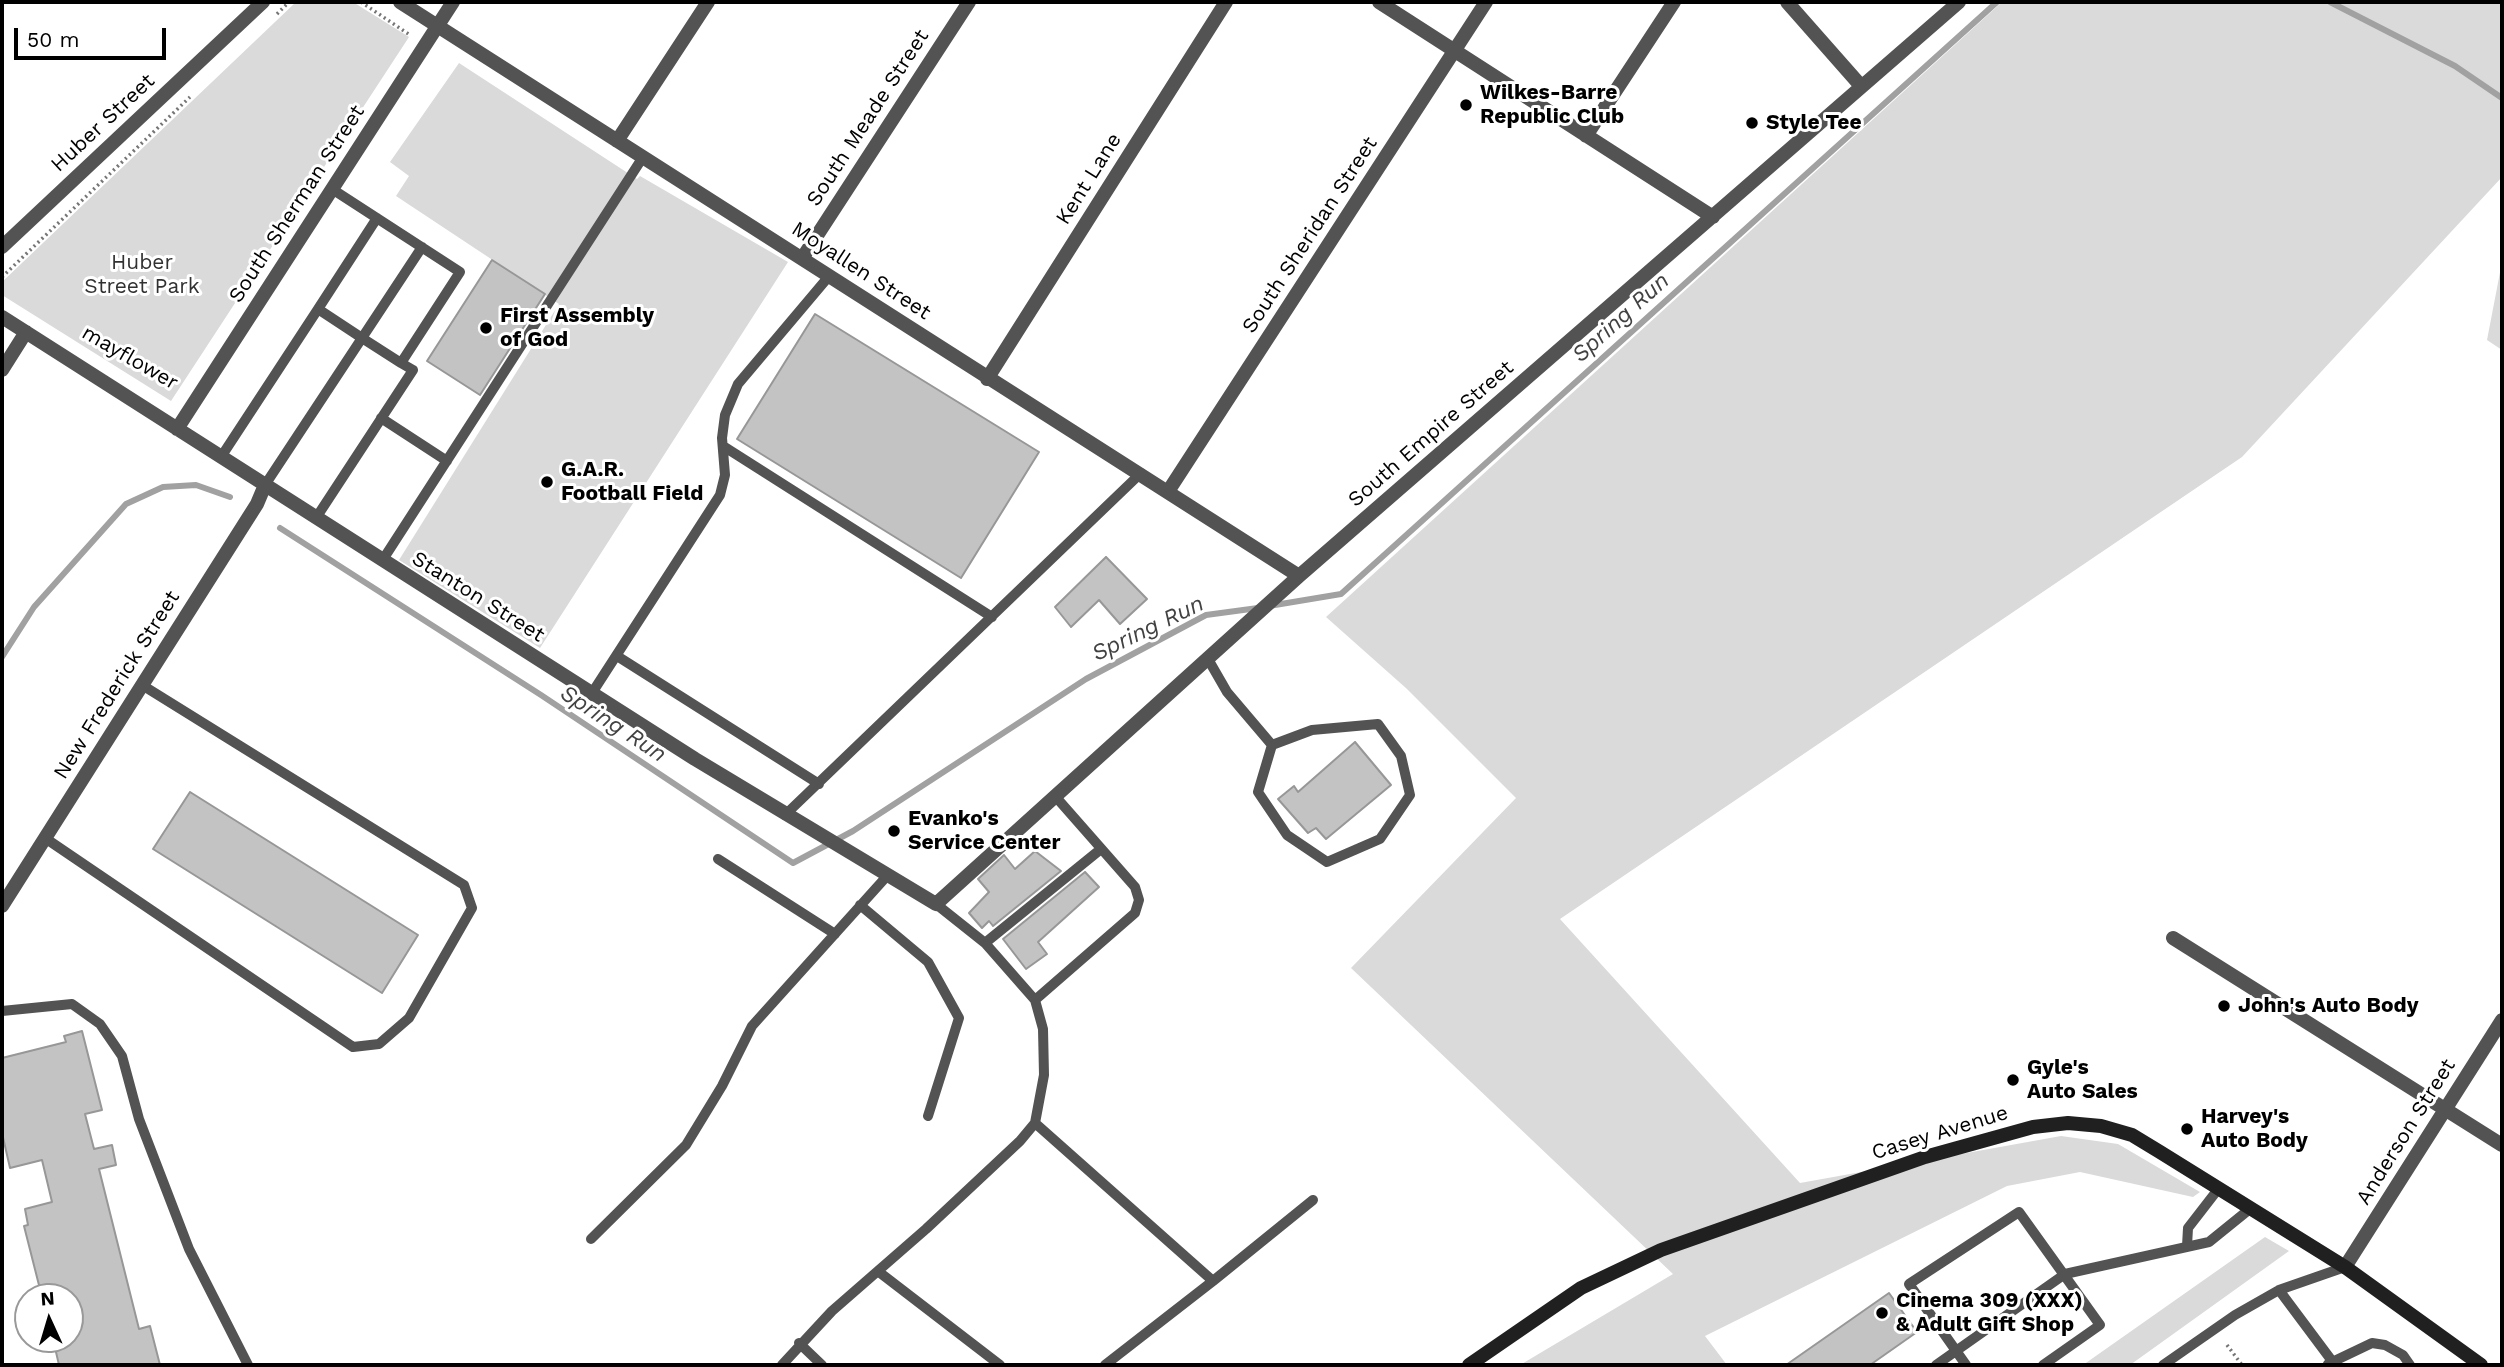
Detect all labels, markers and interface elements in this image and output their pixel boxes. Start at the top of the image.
scale bar [18,14,170,58]
street label: South Meade Street [801,25,935,211]
text: 50 m [27,27,79,52]
street label: Huber Street [46,69,160,177]
place label: Wilkes-Barre Republic Club [1480,80,1624,130]
marker: Wilkes-Barre Republic Club [1458,97,1474,113]
street label: South Sherman Street [224,101,370,307]
place label: Style Tee [1766,110,1862,136]
marker: Style Tee [1744,115,1760,131]
street label: Kent Lane [1051,128,1127,230]
street label: South Sheridan Street [1237,132,1383,338]
street label: Moyallen Street [787,217,935,325]
park label: Huber Street Park [84,250,200,300]
water label: Spring Run [1567,267,1675,369]
place label: First Assembly of God [500,303,654,353]
street label: mayflower [77,320,183,396]
marker: First Assembly of God [478,320,494,336]
street label: South Empire Street [1343,355,1519,513]
place label: G.A.R. Football Field [561,457,703,507]
marker: G.A.R. Football Field [539,474,555,490]
street label: Stanton Street [407,546,549,648]
street label: New Frederick Street [49,586,185,784]
water label: Spring Run [1087,590,1209,668]
water label: Spring Run [555,679,671,769]
place label: Evanko's Service Center [908,806,1060,856]
marker: Evanko's Service Center [886,823,902,839]
place label: John's Auto Body [2238,993,2419,1019]
marker: John's Auto Body [2216,998,2232,1014]
street label: Anderson Street [2351,1054,2461,1210]
place label: Gyle's Auto Sales [2027,1055,2138,1105]
marker: Gyle's Auto Sales [2005,1072,2021,1088]
street label: Casey Avenue [1869,1100,2011,1166]
place label: Harvey's Auto Body [2201,1104,2308,1154]
marker: Harvey's Auto Body [2179,1121,2195,1137]
north arrow [14,1283,84,1353]
text: N [40,1287,55,1311]
place label: Cinema 309 (XXX) & Adult Gift Shop [1896,1288,2083,1338]
marker: Cinema 309 (XXX) & Adult Gift Shop [1874,1305,1890,1321]

